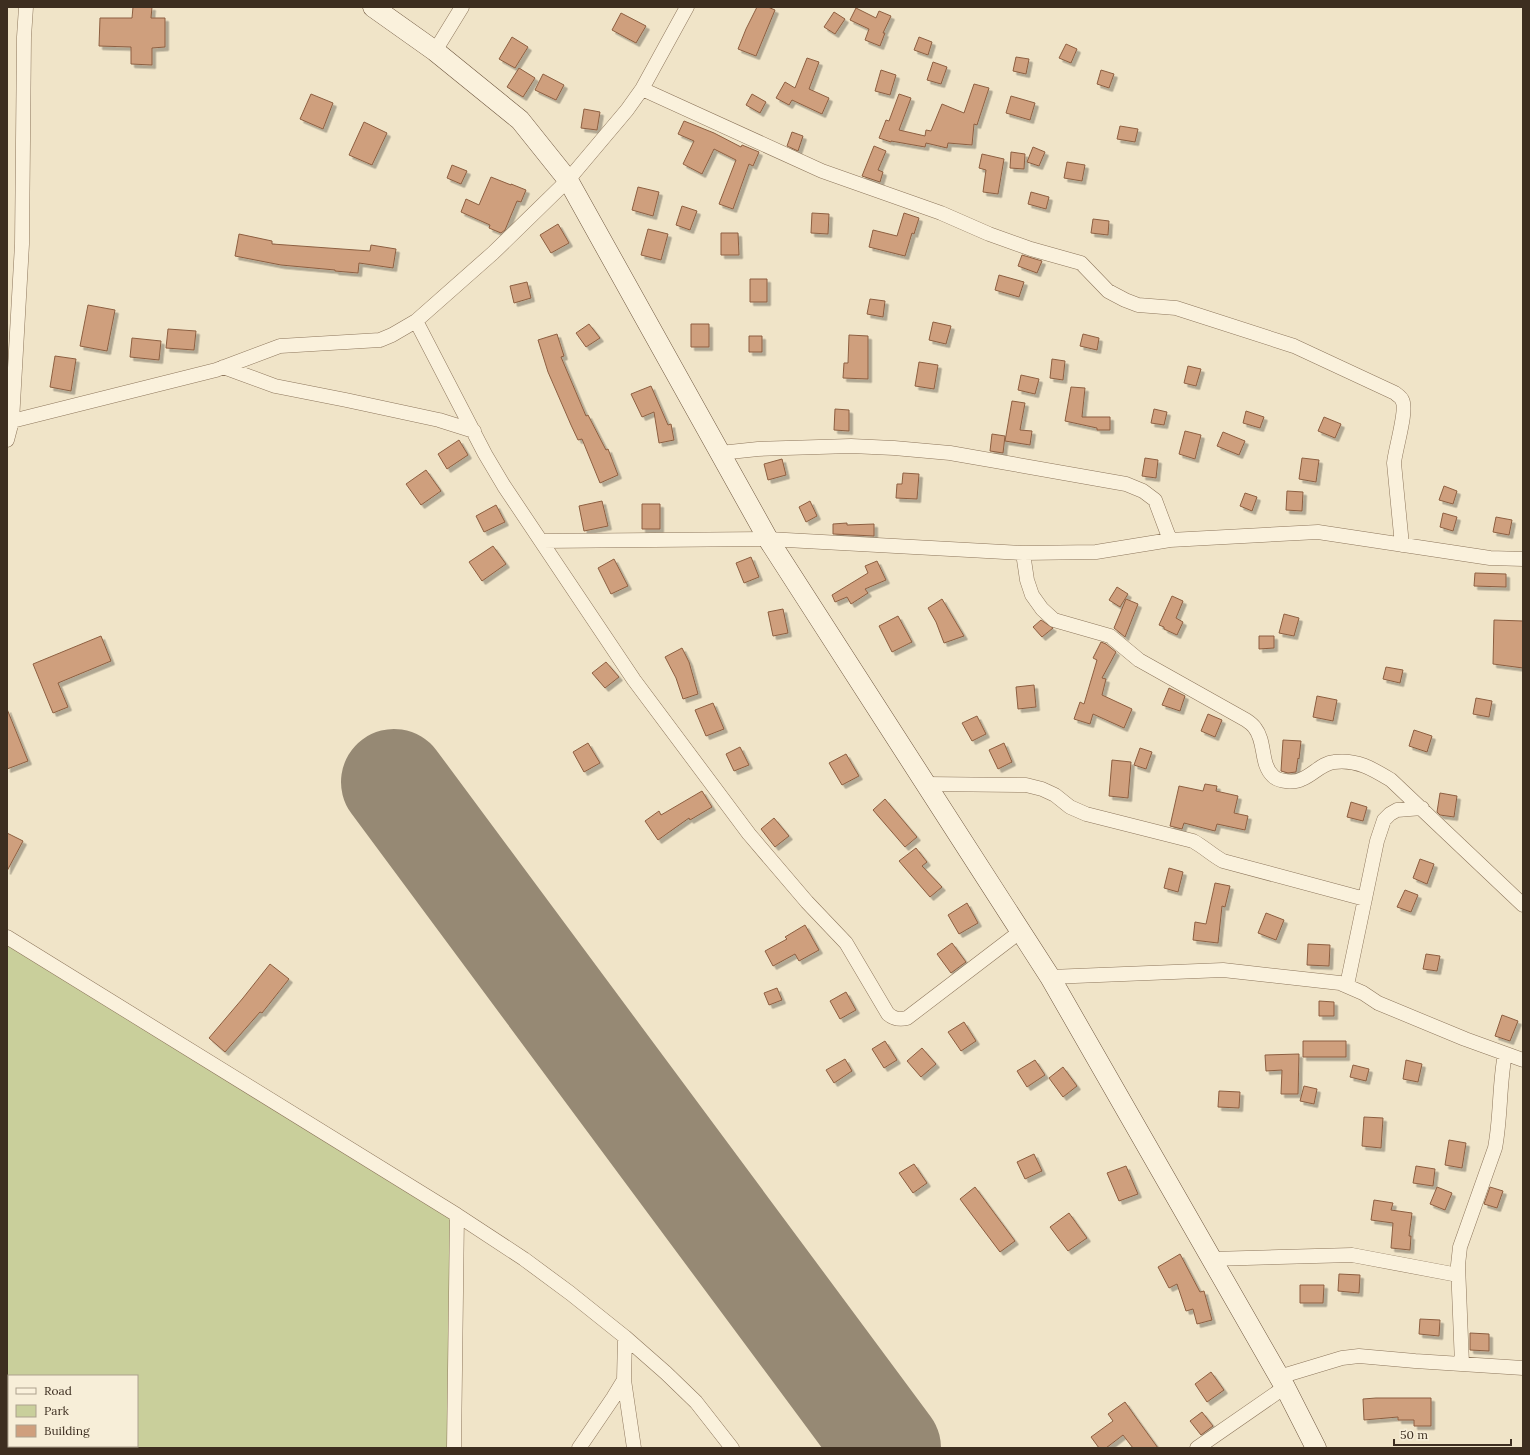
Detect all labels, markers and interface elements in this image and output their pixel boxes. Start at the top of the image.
legend [8,1375,138,1447]
text: Road [44,1383,72,1398]
text: Park [44,1403,70,1418]
scale bar [1394,1421,1511,1447]
text: Building [44,1423,90,1438]
text: 50 m [1400,1427,1428,1442]

